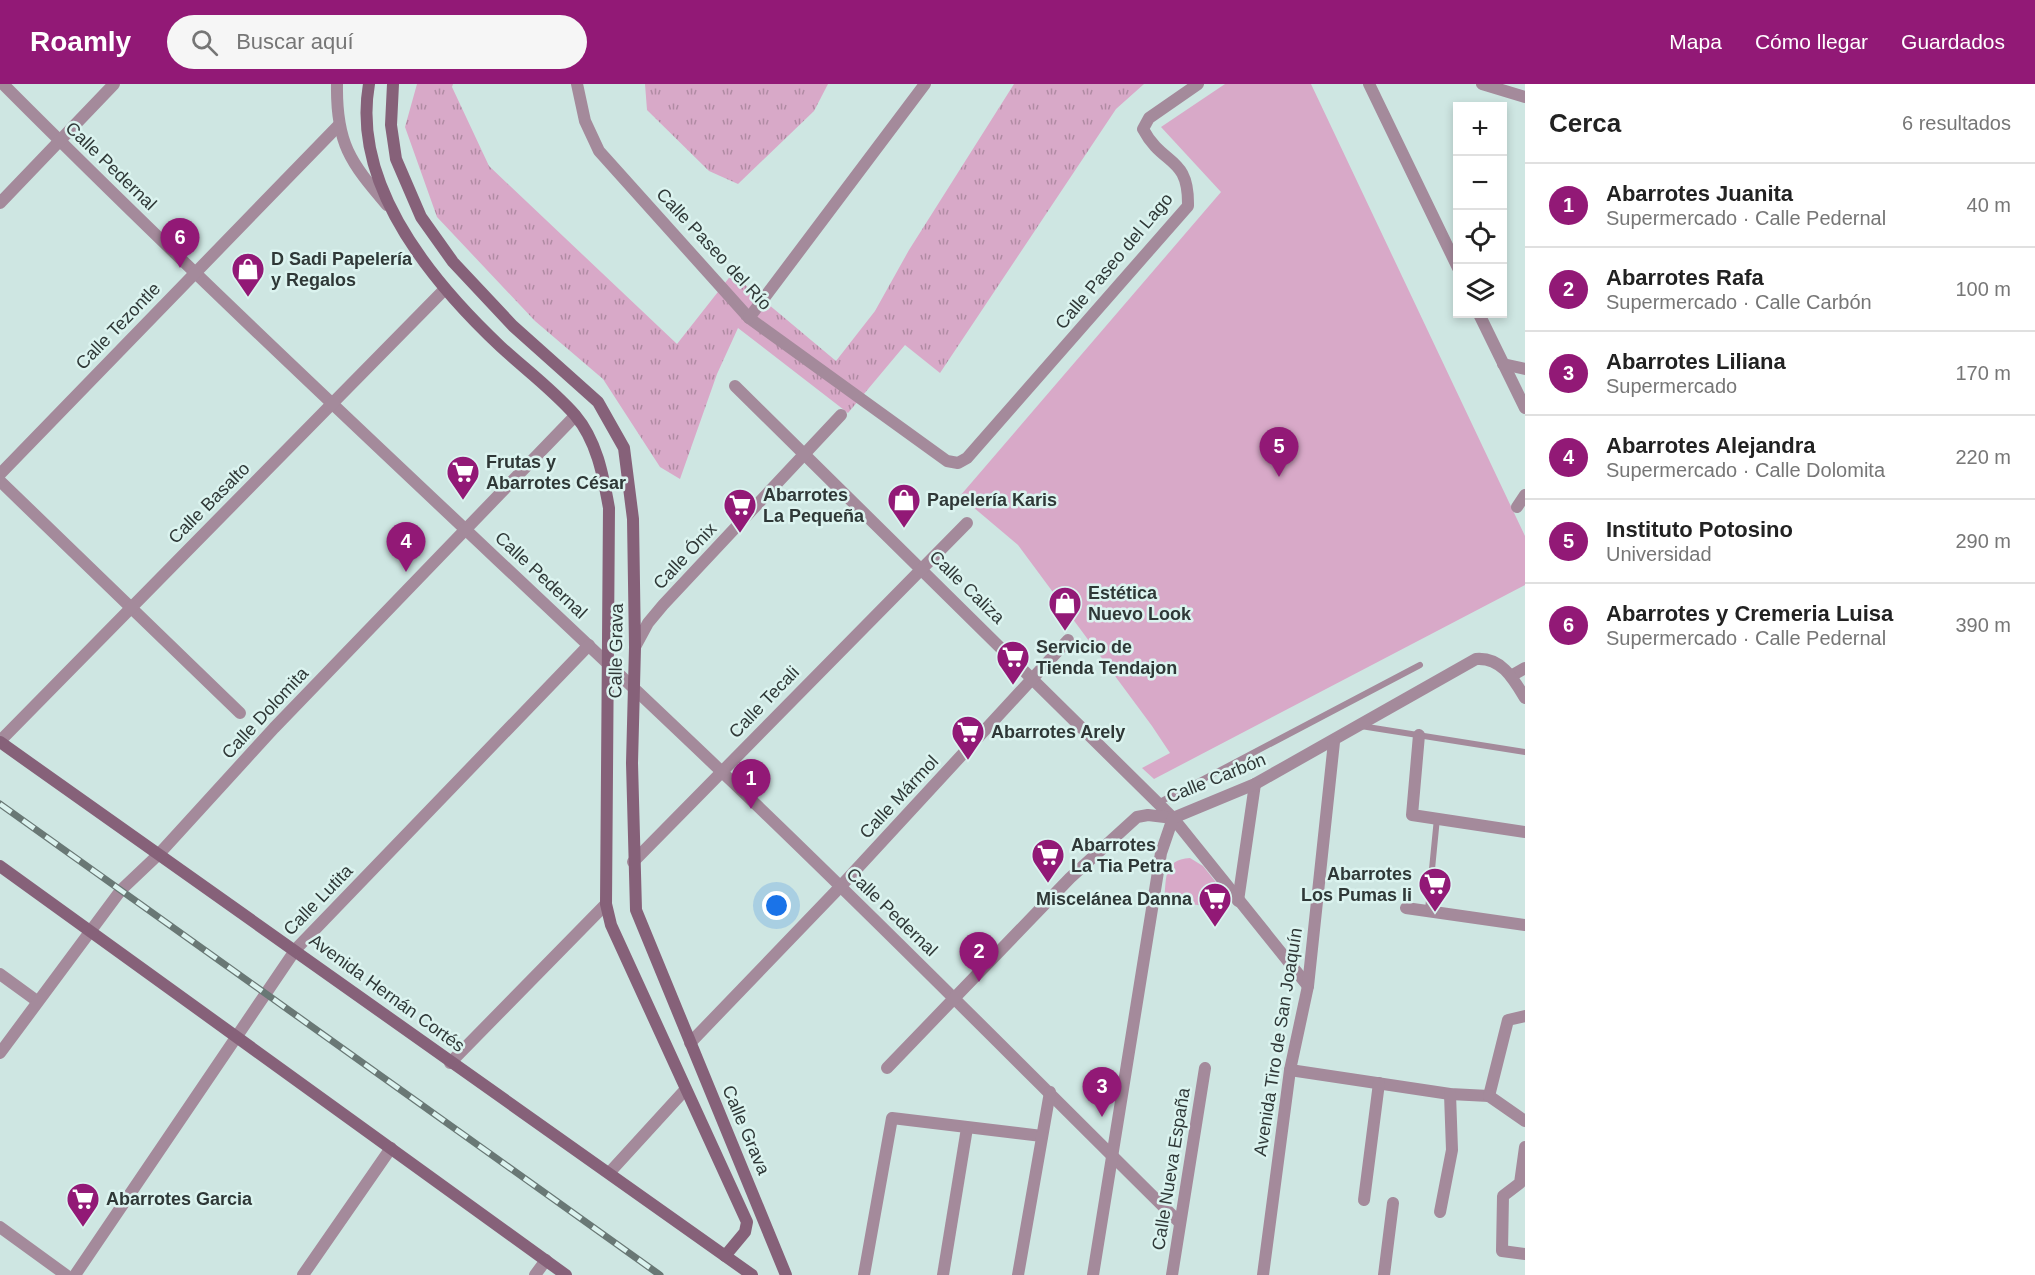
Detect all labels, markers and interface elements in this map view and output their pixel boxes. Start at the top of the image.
search box [167,15,587,69]
text: Roamly [30,26,131,57]
icon: search [188,26,221,59]
text: Buscar aquí [236,29,354,54]
text: Mapa [1669,30,1722,53]
text: Cómo llegar [1755,30,1868,53]
text: Guardados [1901,30,2005,53]
map controls [1453,102,1507,318]
button: + [1453,102,1507,156]
text: Cerca [1549,108,1621,138]
text: 6 resultados [1902,112,2011,134]
street label: Calle Pedernal [62,118,160,214]
button: − [1453,156,1507,210]
text: Abarrotes Juanita [1606,181,1793,206]
street label: Calle Paseo del Río [652,184,776,314]
street label: Calle Paseo del Lago [1051,189,1177,333]
text: 1 [1563,194,1574,216]
text: 40 m [1967,194,2011,216]
text: Supermercado · Calle Pedernal [1606,207,1886,229]
button: locate [1453,210,1507,264]
pin: 6 [160,218,200,268]
place label: D Sadi Papelería y Regalos [271,249,413,290]
shop icon: D Sadi Papelería y Regalos [230,251,266,298]
button: layers [1453,264,1507,318]
text: Abarrotes Rafa [1606,265,1764,290]
text: 2 [1563,278,1574,300]
text: 100 m [1955,278,2011,300]
street label: Calle Tezontle [72,279,164,373]
text: Supermercado · Calle Carbón [1606,291,1872,313]
text: Abarrotes Liliana [1606,349,1786,374]
text: 3 [1563,362,1574,384]
text: 170 m [1955,362,2011,384]
text: Supermercado [1606,375,1737,397]
pin: 5 [1260,428,1298,477]
text: Abarrotes Alejandra [1606,433,1815,458]
text: 4 [1563,446,1574,468]
text: 220 m [1955,446,2011,468]
place label: Frutas y Abarrotes César [486,452,626,493]
supermarket icon: Frutas y Abarrotes César [445,454,481,501]
street label: Calle Basalto [164,458,254,548]
text: Supermercado · Calle Dolomita [1606,459,1885,481]
shop icon: Papelería Karis [886,482,922,529]
place label: Abarrotes La Pequeña [763,485,865,526]
supermarket icon: Abarrotes La Pequeña [722,487,758,534]
place label: Papelería Karis [927,490,1057,510]
text: Instituto Potosino [1606,517,1793,542]
street label: Calle Ónix [649,518,721,593]
pin: 4 [386,522,426,572]
street label: Calle Pedernal [491,527,591,623]
text: 5 [1563,530,1574,552]
text: 290 m [1955,530,2011,552]
text: Universidad [1606,543,1712,565]
street label: Calle Caliza [926,546,1009,628]
place label: Estética Nuevo Look [1088,583,1192,624]
shop icon: Estética Nuevo Look [1047,585,1083,632]
text: Abarrotes y Cremeria Luisa [1606,601,1893,626]
street label: Calle Grava [605,602,627,699]
text: 6 [1563,614,1574,636]
text: 390 m [1955,614,2011,636]
text: Supermercado · Calle Pedernal [1606,627,1886,649]
place label: Servicio de Tienda Tendajon [1036,637,1177,678]
supermarket icon: Servicio de Tienda Tendajon [995,639,1031,686]
street label: Calle Tecali [725,662,803,742]
street label: Calle Dolomita [218,663,313,763]
supermarket icon: Abarrotes Arely [950,714,986,761]
place label: Abarrotes Arely [991,722,1125,742]
street label: Calle Carbón [1164,749,1268,807]
street label: Calle Mármol [856,751,942,843]
pin: 1 [732,760,771,809]
place label: Abarrotes La Tia Petra [1071,835,1174,876]
supermarket icon: Abarrotes La Tia Petra [1030,837,1066,884]
street label: Calle Lutita [280,860,357,939]
street label: Calle Pedernal [843,864,941,960]
place label: Abarrotes Los Pumas Ii [1301,864,1412,905]
supermarket icon: Abarrotes Los Pumas Ii [1417,866,1453,913]
supermarket icon: Miscelánea Danna [1197,881,1233,928]
place label: Miscelánea Danna [1036,889,1193,909]
your location [762,891,791,920]
street label: Avenida Tiro de San Joaquín [1250,926,1306,1158]
street label: Avenida Hernán Cortés [306,930,468,1056]
pin: 2 [960,932,998,982]
pin: 3 [1082,1068,1122,1117]
street label: Calle Grava [718,1082,774,1179]
street label: Calle Nueva España [1148,1085,1194,1252]
supermarket icon: Abarrotes Garcia [65,1181,101,1228]
place label: Abarrotes Garcia [106,1189,253,1209]

